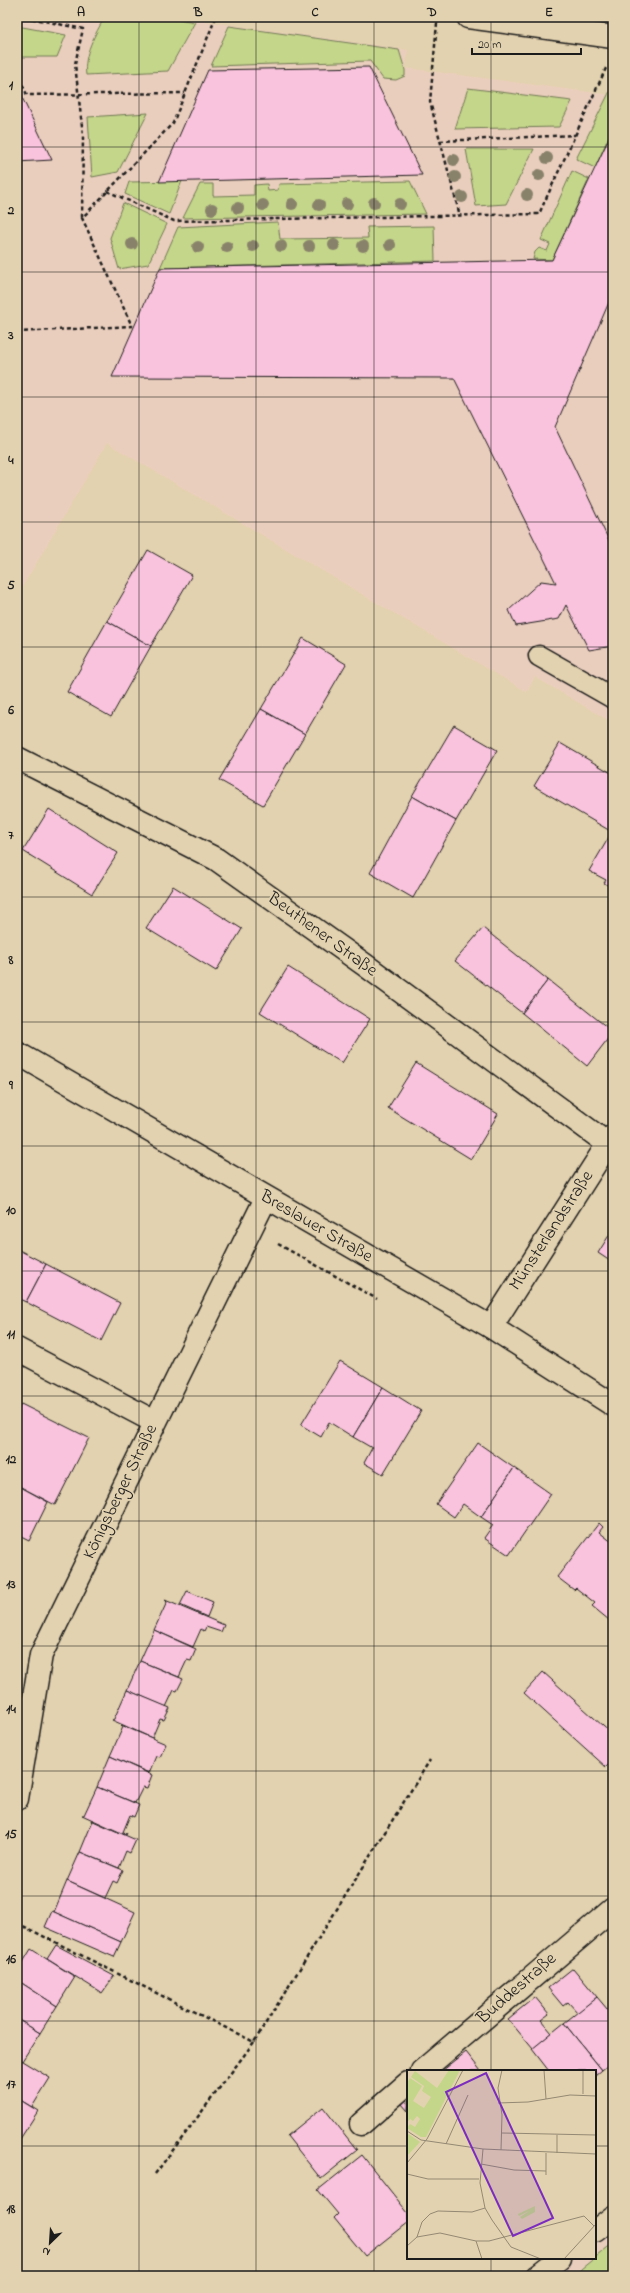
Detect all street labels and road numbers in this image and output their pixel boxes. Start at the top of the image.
street label: Beuthener Straße [261,886,383,984]
street label: Münsterlandstraße [503,1165,601,1296]
street label: Breslauer Straße [254,1184,378,1270]
street label: Königsberger Straße [77,1419,166,1564]
street label: Buddestraße [470,1946,563,2032]

